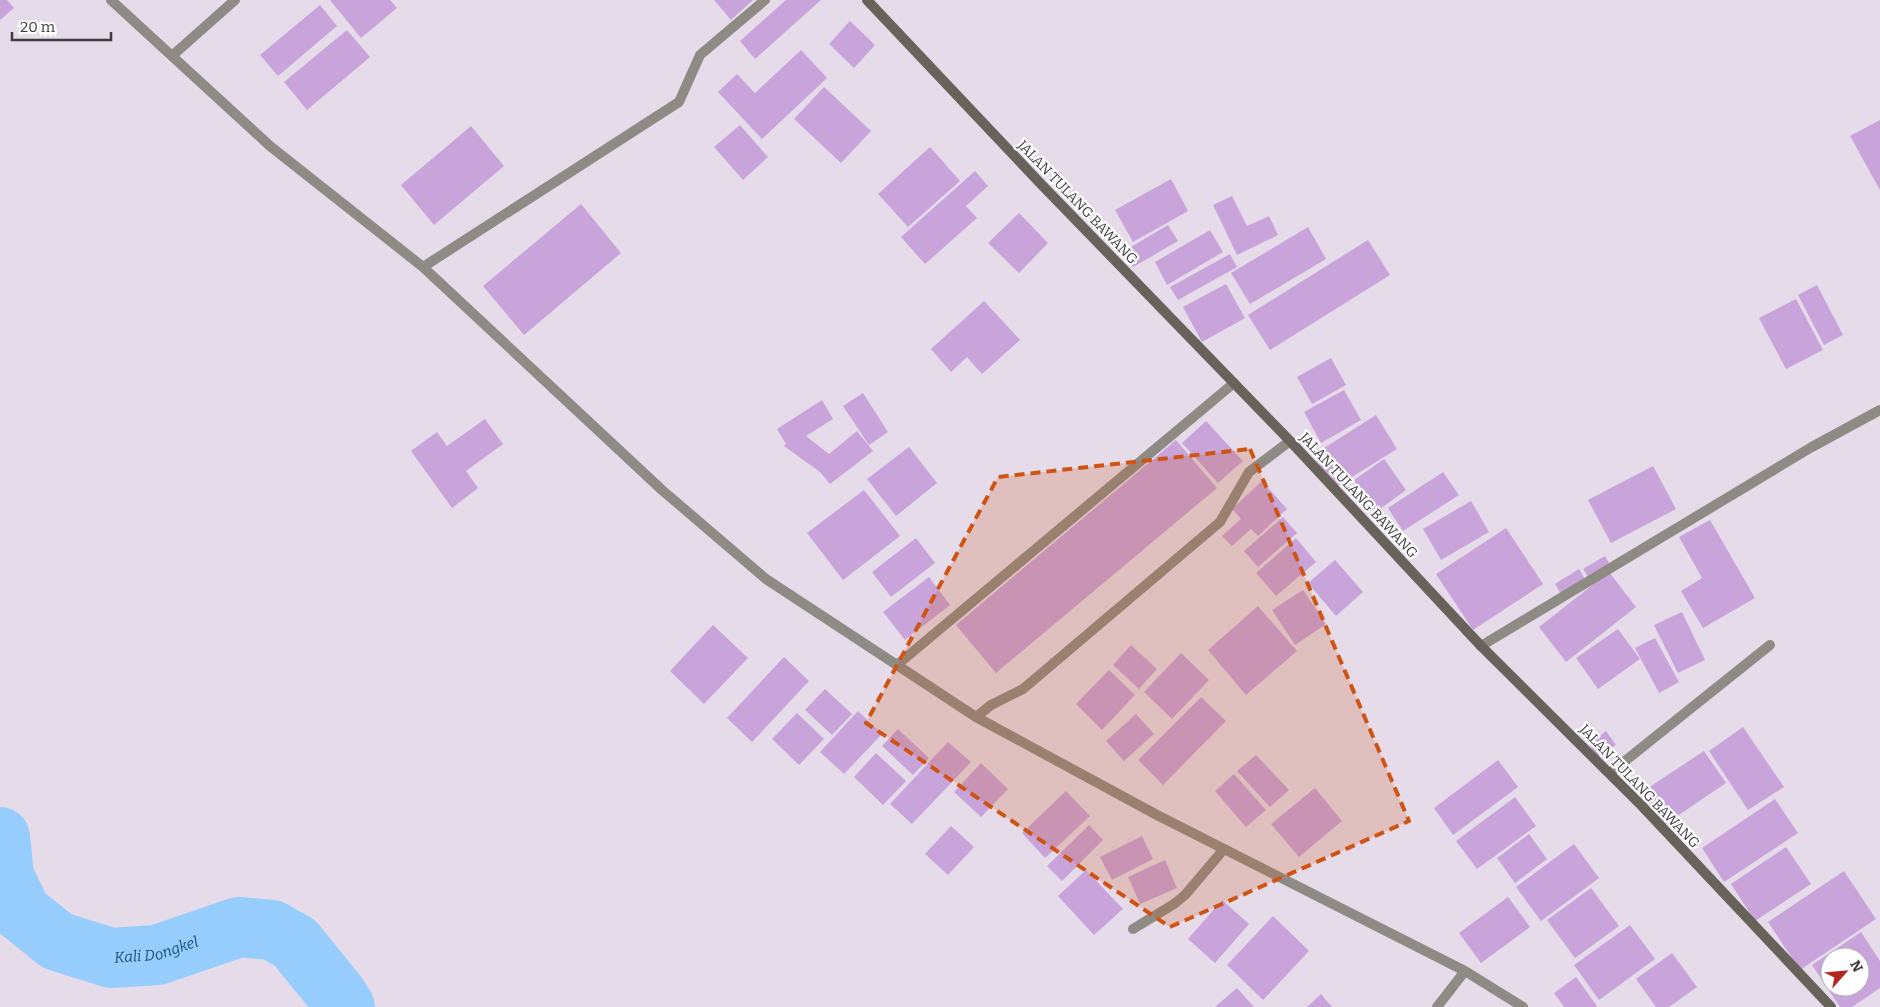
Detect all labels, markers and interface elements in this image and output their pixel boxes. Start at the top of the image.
scale bar [12,10,111,42]
text: 20 m [20,18,56,36]
street label: JALAN TULANG BAWANG [1013,136,1141,268]
street label: JALAN TULANG BAWANG [1295,428,1421,562]
street label: JALAN TULANG BAWANG [1575,720,1703,852]
water label: Kali Dongkel [114,933,201,967]
north arrow [1820,947,1870,997]
text: N [1846,958,1866,975]

